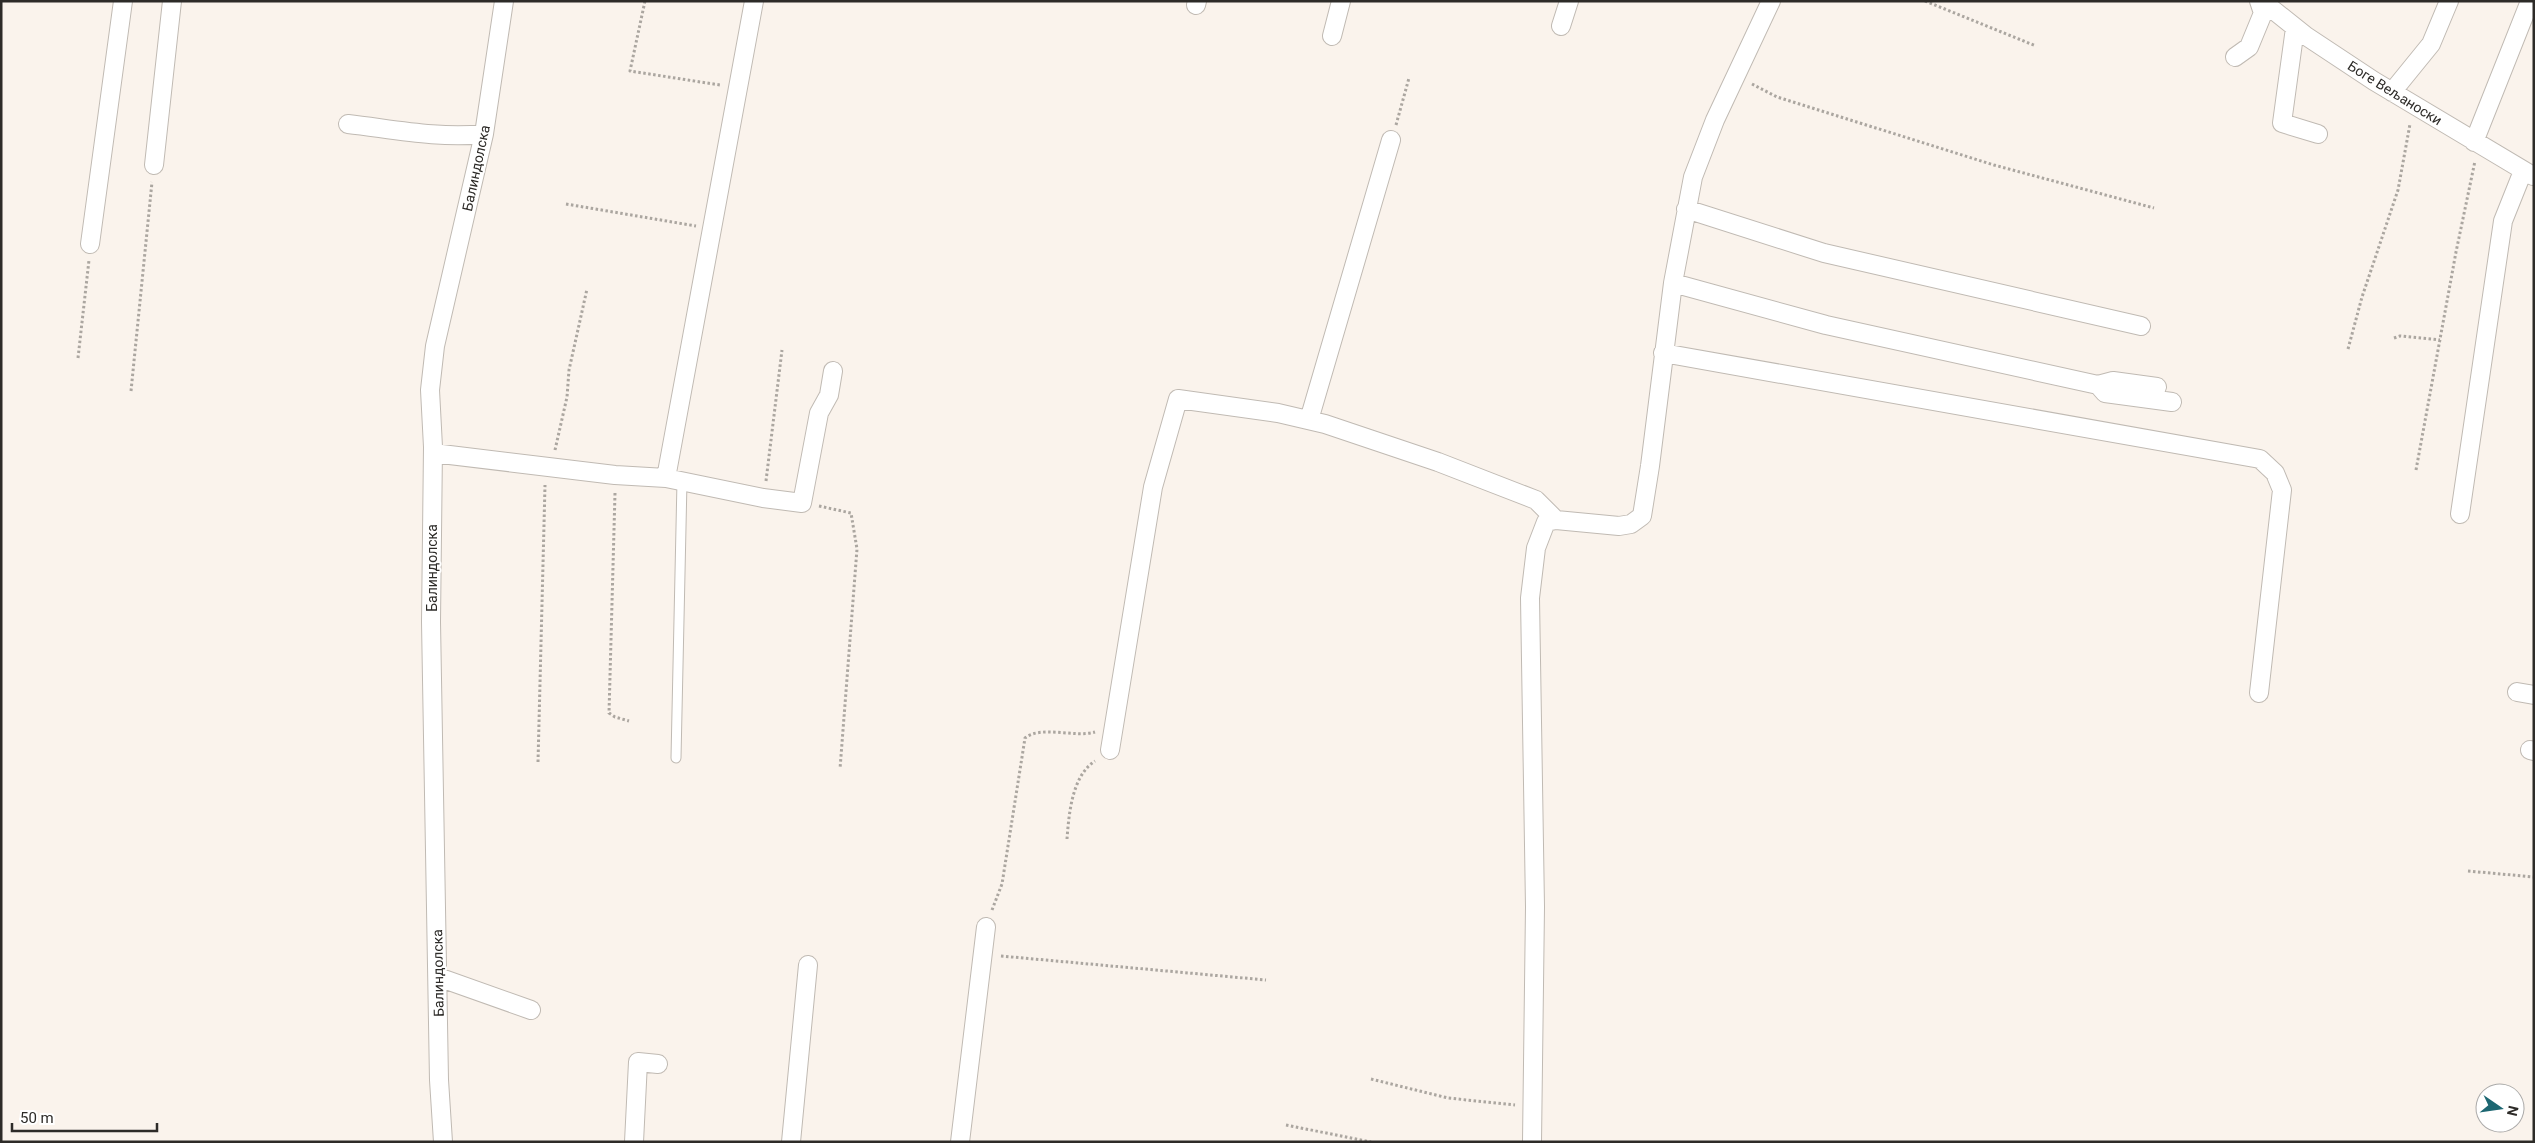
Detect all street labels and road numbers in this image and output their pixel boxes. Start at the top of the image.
street label: Боге Вељаноски [2345,58,2445,128]
street label: Балиндолска [459,123,493,213]
street label: Балиндолска [424,524,440,612]
street label: Балиндолска [429,929,447,1017]

